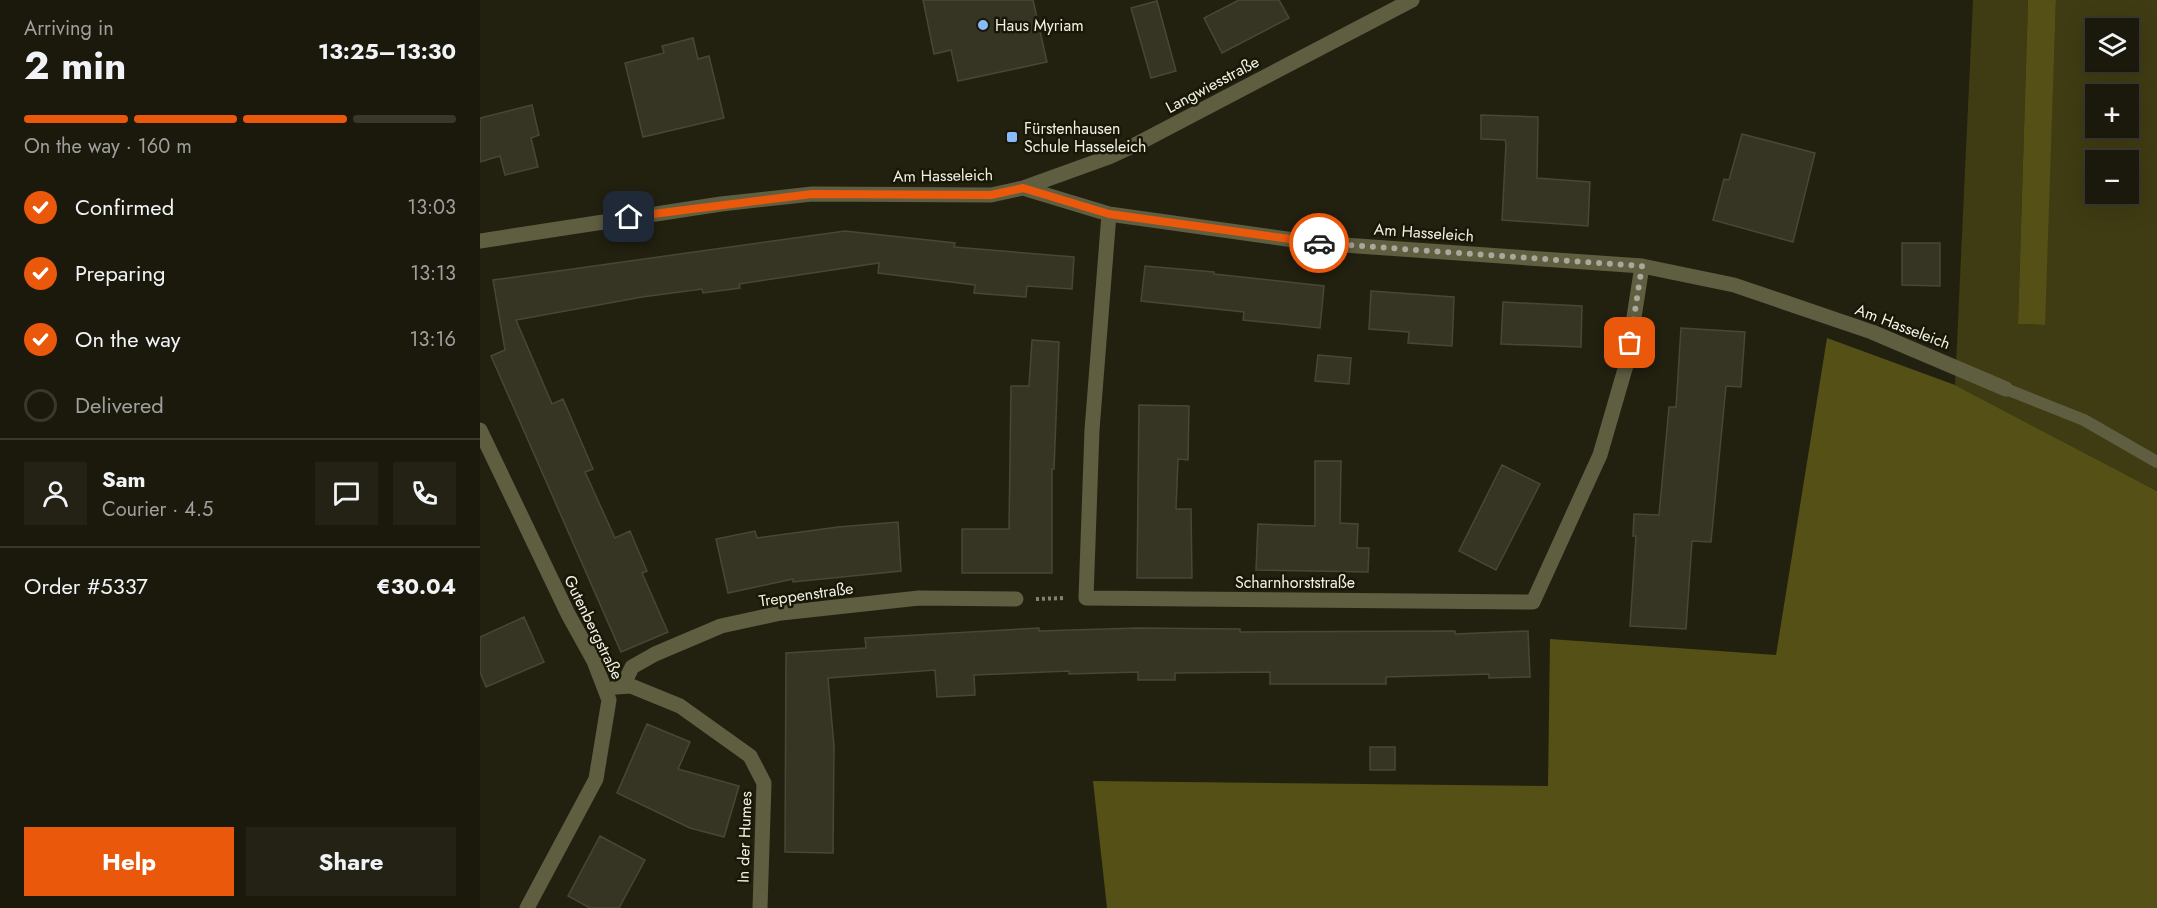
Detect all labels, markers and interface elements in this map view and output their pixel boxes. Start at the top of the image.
text: Arriving in [24,14,114,43]
place label: Haus Myriam [995,14,1084,37]
marker: Haus Myriam [976,18,990,32]
map controls [2085,18,2139,204]
button: layers [2085,18,2139,72]
text: 13:25–13:30 [318,35,456,67]
text: 2 min [24,37,126,94]
street label: Langwiesstraße [1161,50,1263,119]
button: + [2085,84,2139,138]
place label: Fürstenhausen Schule Hasseleich [1024,117,1146,158]
marker: Fürstenhausen Schule Hasseleich [1005,130,1019,144]
text: On the way · 160 m [24,132,192,161]
button: − [2085,150,2139,204]
street label: Am Hasseleich [893,163,993,188]
icon: check [24,191,57,224]
text: Confirmed [75,191,174,223]
pin [603,191,654,242]
text: 13:03 [407,193,456,222]
icon: home [612,200,645,233]
courier [1289,213,1349,273]
street label: Am Hasseleich [1373,218,1475,247]
icon: car [1303,227,1336,260]
icon: check [24,257,57,290]
text: Preparing [75,257,166,289]
text: 13:13 [410,259,456,288]
street label: Am Hasseleich [1852,298,1954,355]
pin [1604,317,1655,368]
icon: check [24,323,57,356]
text: On the way [75,323,180,355]
text: 13:16 [410,325,456,354]
icon: bag [1613,326,1646,359]
text: Delivered [75,389,164,421]
button: person [24,462,87,525]
button: chat [315,462,378,525]
button: phone [393,462,456,525]
text: Sam [102,463,146,495]
text: Courier · 4.5 [102,495,213,524]
text: Order #5337 [24,570,148,602]
text: €30.04 [376,570,456,602]
street label: Gutenbergstraße [558,571,629,683]
street label: Scharnhorststraße [1235,571,1355,594]
street label: Treppenstraße [757,576,855,613]
street label: In der Humes [731,791,758,883]
button: Help [24,827,234,896]
button: Share [246,827,456,896]

